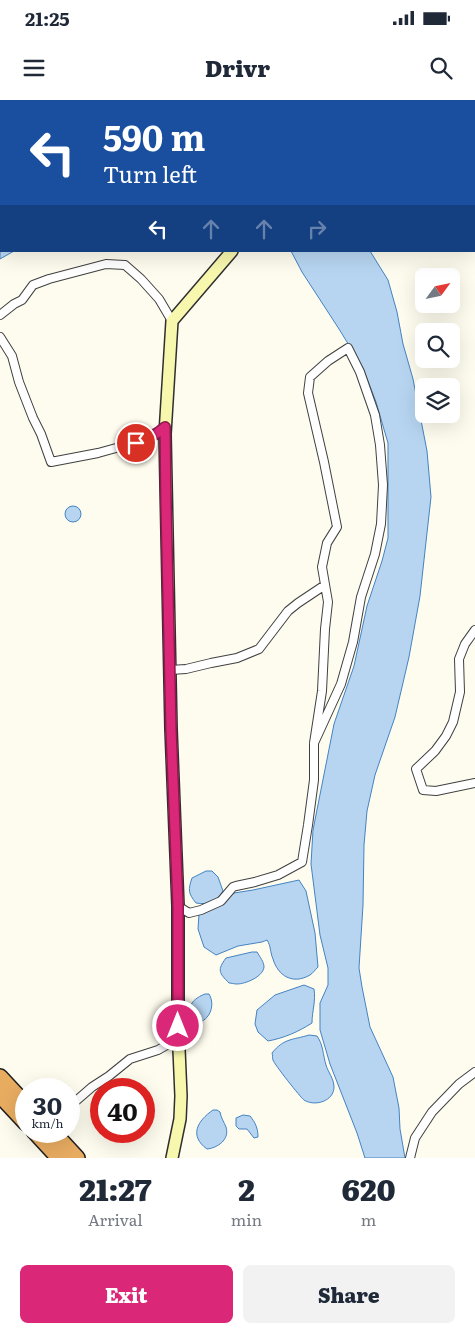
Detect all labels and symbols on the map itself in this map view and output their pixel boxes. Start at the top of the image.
north arrow [415,268,460,312]
pin [115,422,157,464]
position arrow [151,999,203,1051]
speed limit sign: 40 [90,1078,155,1143]

